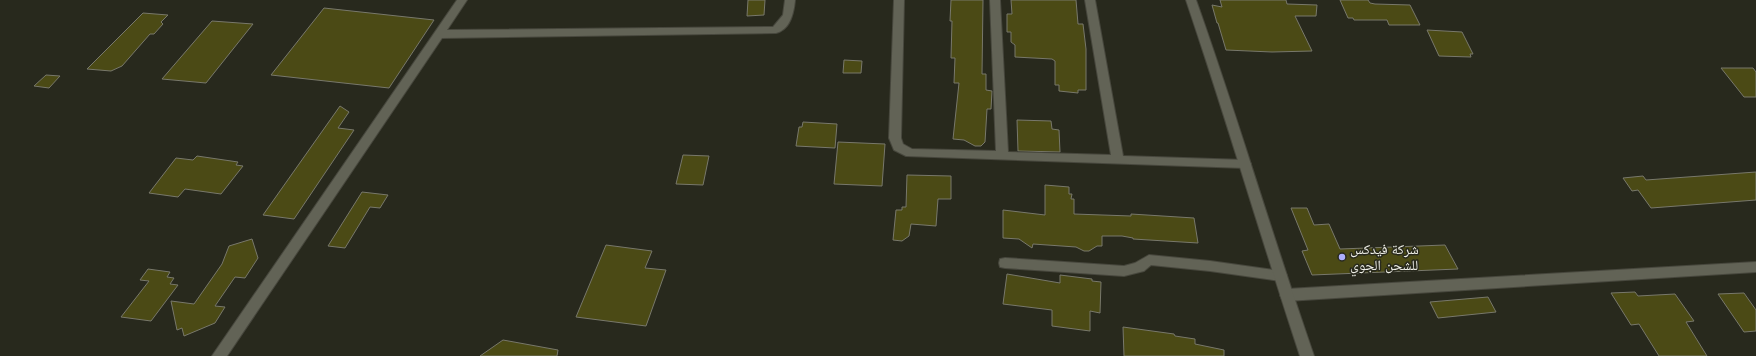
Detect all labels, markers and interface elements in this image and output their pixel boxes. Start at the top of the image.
place label: شركة فيدكس للشحن الجوي [1350,239,1419,277]
marker: شركة فيدكس للشحن الجوي [1337,252,1347,262]

